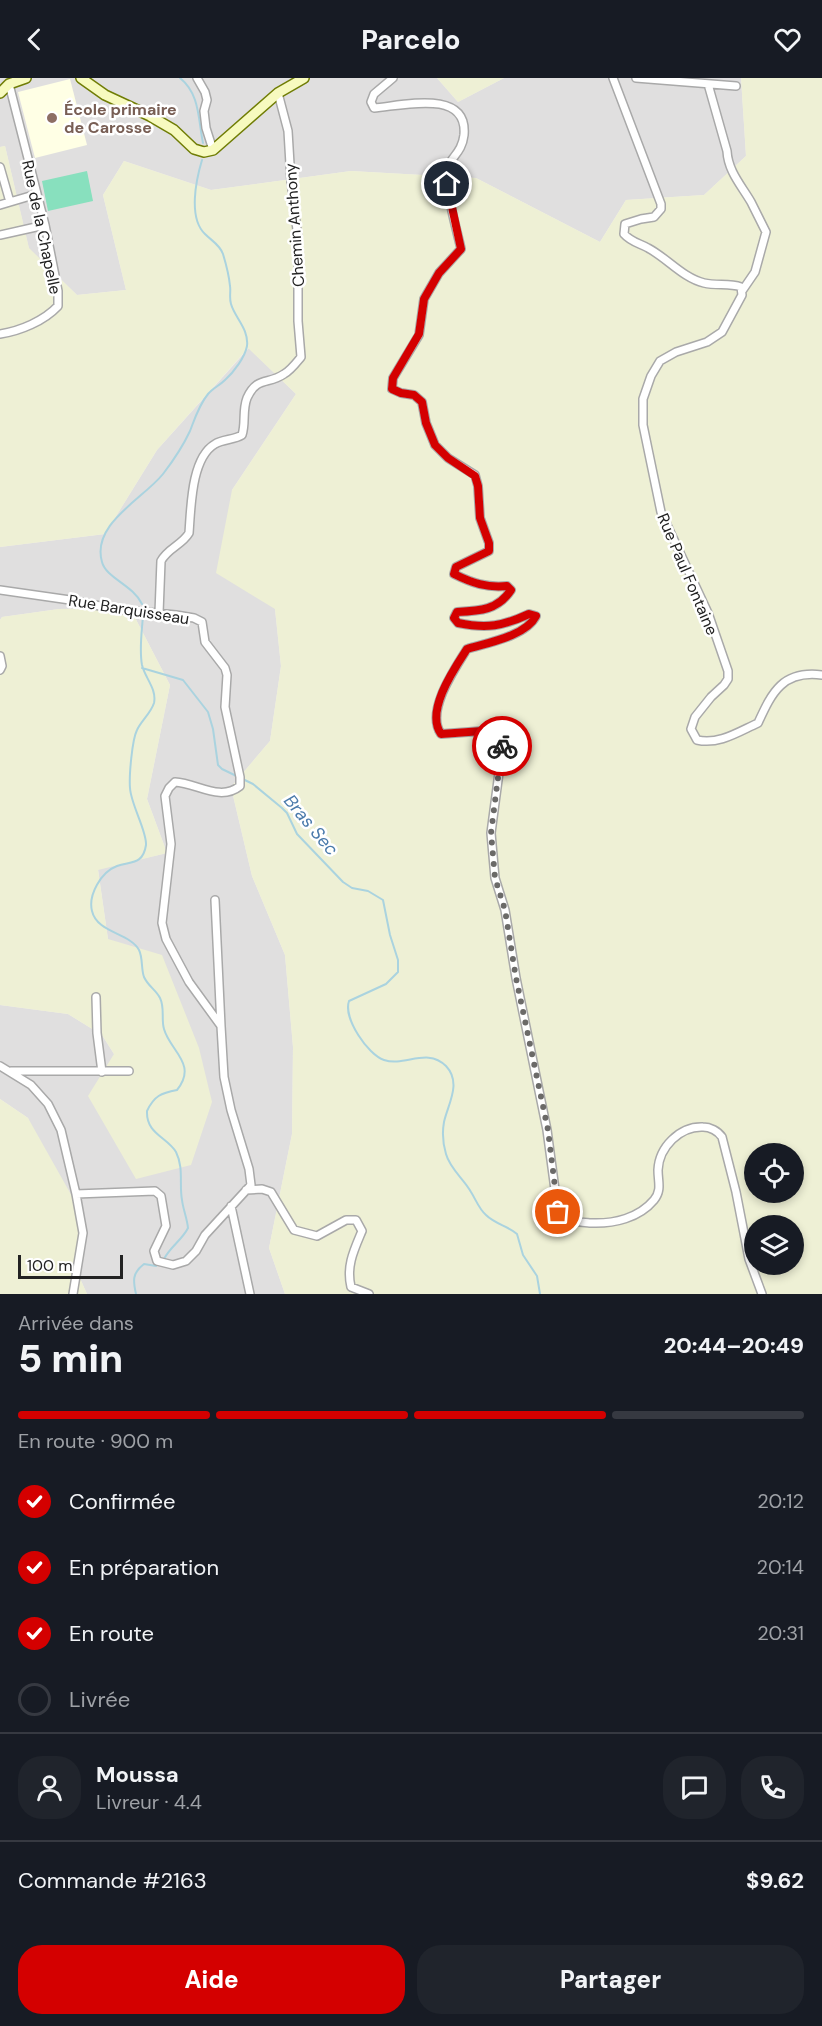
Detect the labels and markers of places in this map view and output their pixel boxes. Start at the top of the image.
place label: École primaire de Carosse [64,99,177,138]
marker: École primaire de Carosse [45,111,59,125]
pin [421,158,472,209]
pin [532,1186,583,1237]

